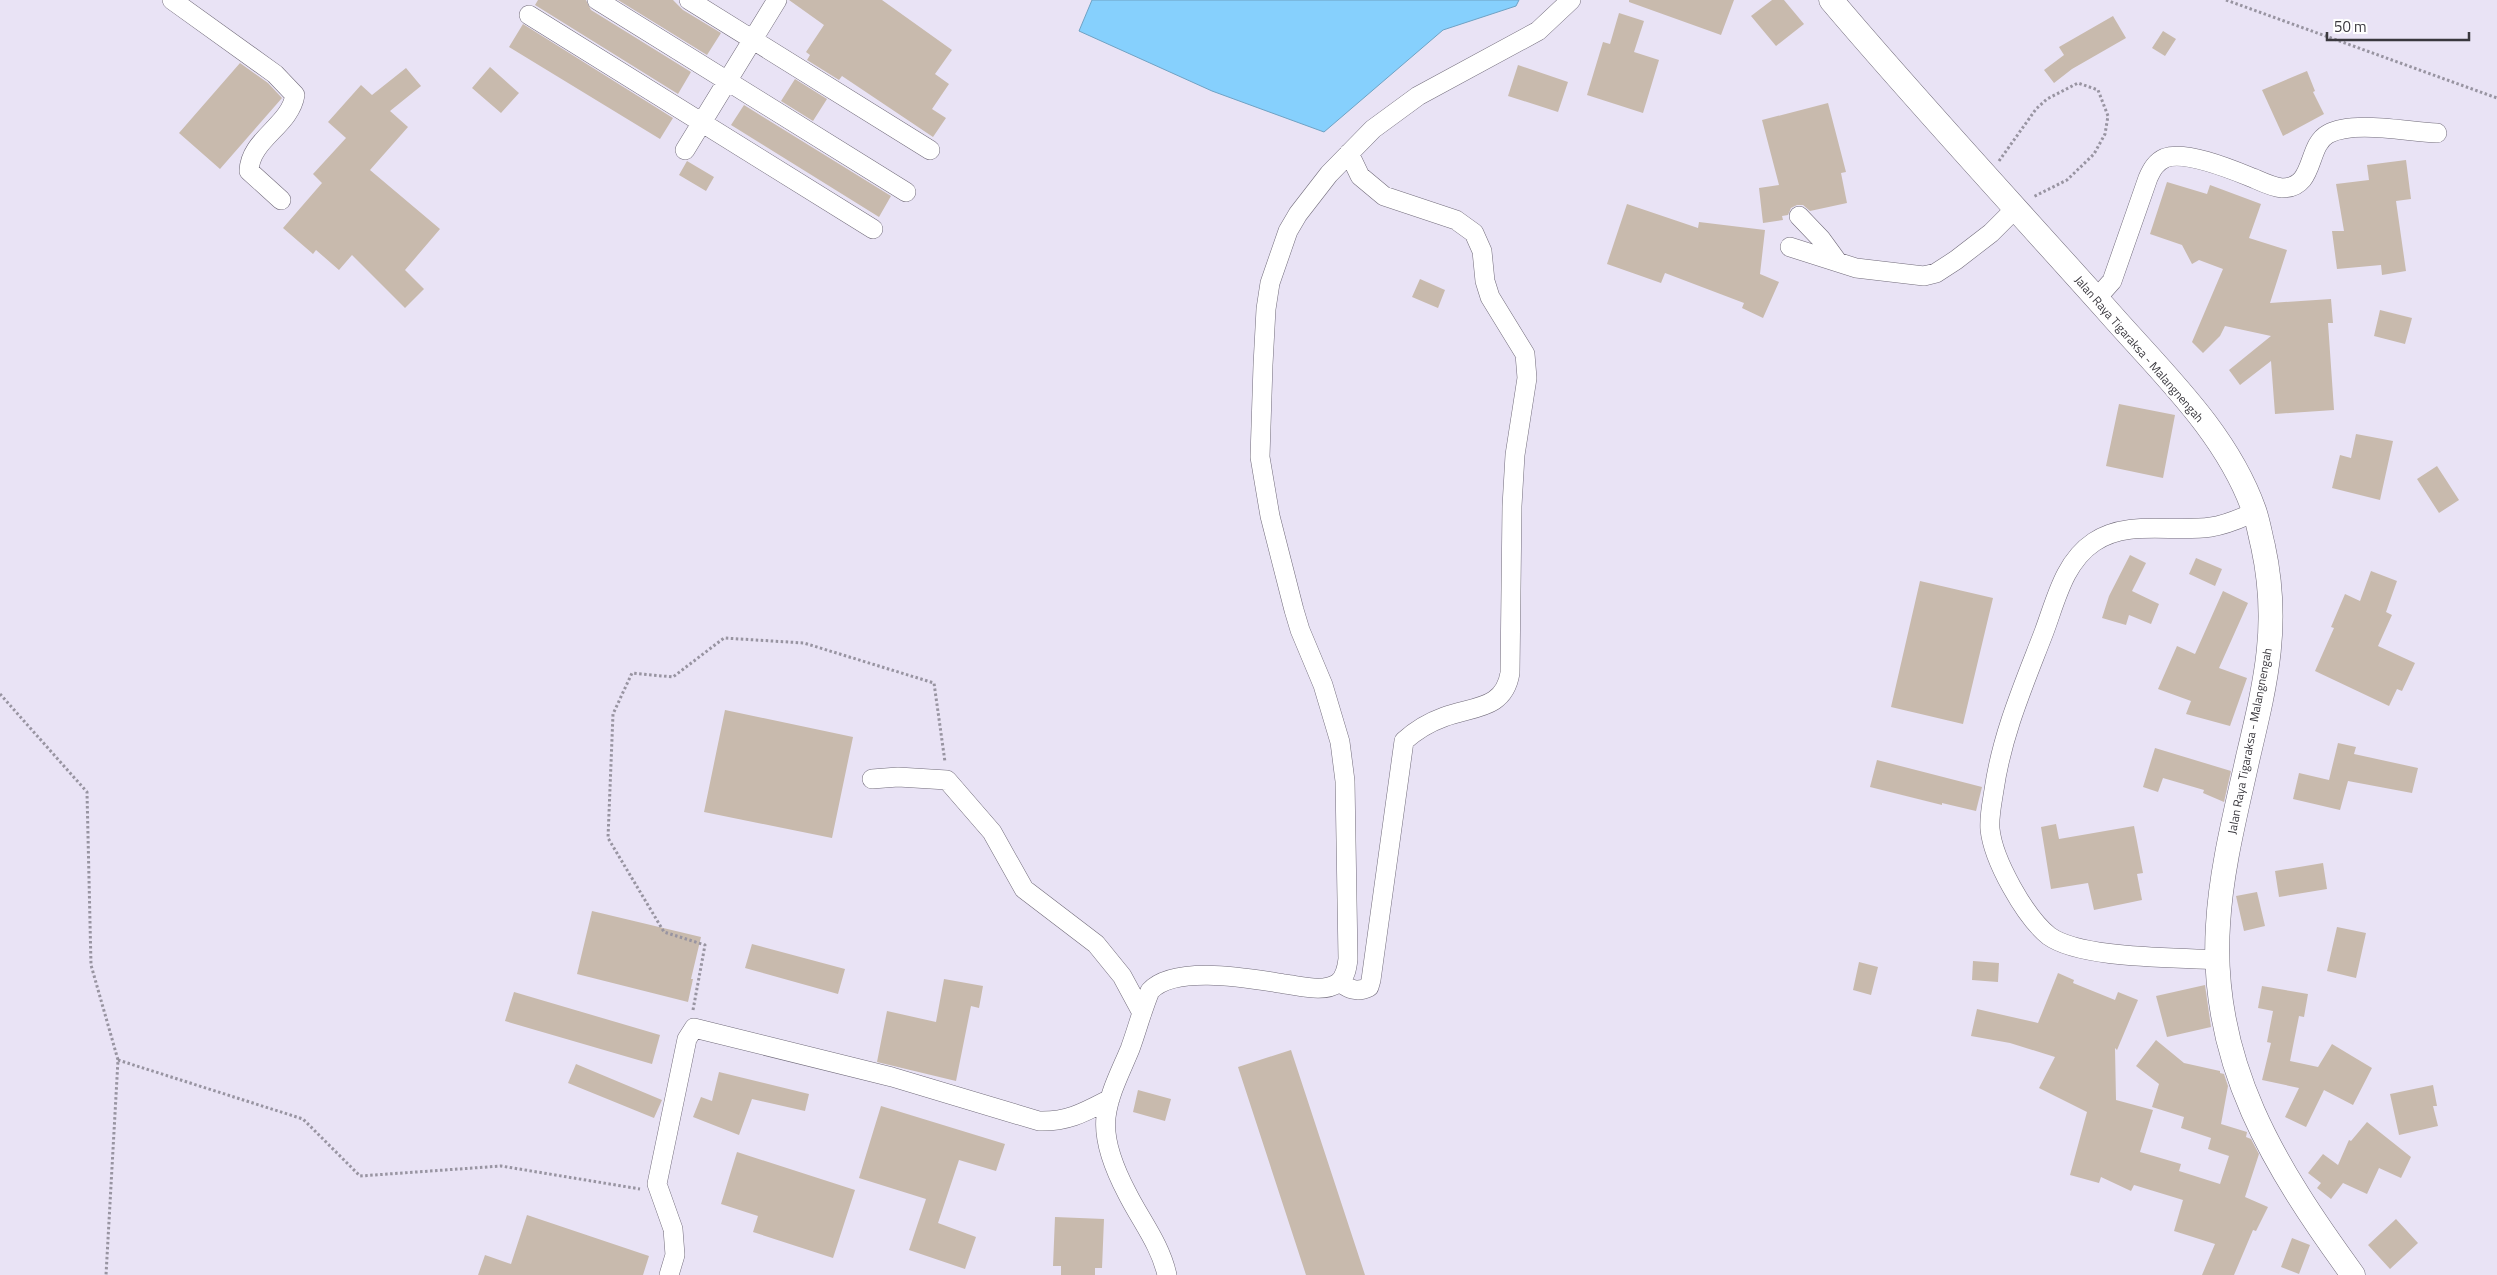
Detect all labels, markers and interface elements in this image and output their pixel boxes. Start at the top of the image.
scale bar [2327,10,2470,42]
text: 50 m [2334,15,2367,38]
street label: Jalan Raya Tigaraksa - Malangnengah [2070,271,2209,426]
street label: Jalan Raya Tigaraksa - Malangnengah [2222,646,2277,836]

